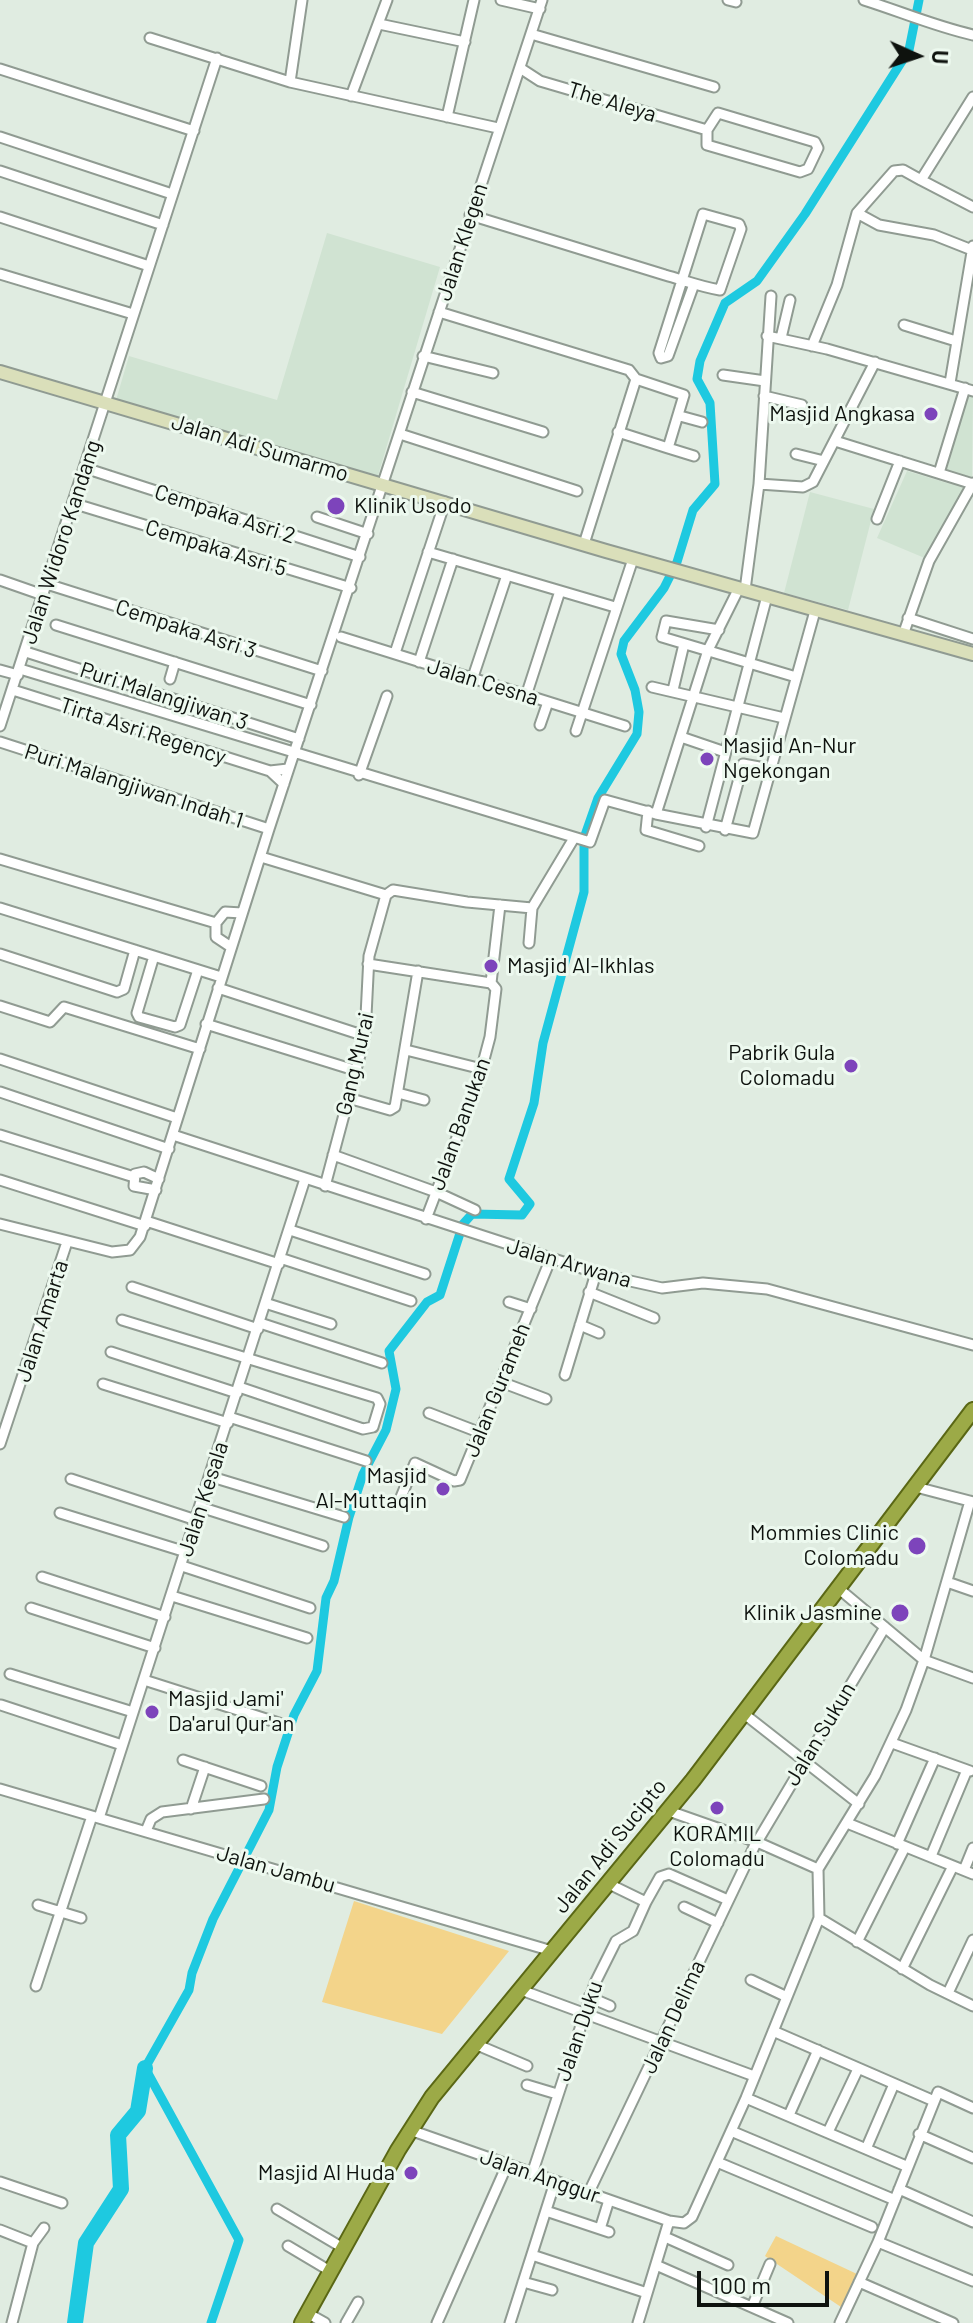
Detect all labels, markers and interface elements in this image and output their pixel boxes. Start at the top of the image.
north arrow [877,16,957,96]
text: U [928,50,954,65]
street label: The Aleya [564,76,660,128]
street label: Jalan Klegen [431,180,493,304]
place label: Masjid Angkasa [769,401,915,427]
marker: Masjid Angkasa [922,405,940,423]
street label: Jalan Adi Sumarmo [168,409,352,487]
street label: Jalan Widoro Kandang [16,437,106,647]
street label: Cempaka Asri 2 [151,479,299,549]
place label: Klinik Usodo [354,493,472,519]
marker: Klinik Usodo [325,495,347,517]
street label: Cempaka Asri 5 [142,514,290,582]
street label: Cempaka Asri 3 [112,594,260,664]
street label: Jalan Cesna [424,653,542,711]
street label: Puri Malangjiwan 3 [77,656,251,736]
street label: Tirta Asri Regency [56,692,230,770]
place label: Masjid An-Nur Ngekongan [723,733,856,784]
street label: Puri Malangjiwan Indah 1 [21,738,247,834]
marker: Masjid An-Nur Ngekongan [698,750,716,768]
place label: Masjid Al-Ikhlas [507,953,655,979]
marker: Masjid Al-Ikhlas [482,957,500,975]
street label: Gang Murai [330,1010,380,1118]
place label: Pabrik Gula Colomadu [728,1040,835,1092]
street label: Jalan Banukan [424,1054,496,1194]
marker: Pabrik Gula Colomadu [842,1057,860,1075]
street label: Jalan Arwana [504,1233,634,1293]
street label: Jalan Amarta [10,1257,74,1385]
street label: Jalan Gurameh [458,1319,536,1461]
street label: Jalan Kesala [172,1438,234,1560]
place label: Masjid Al-Muttaqin [316,1463,427,1514]
marker: Masjid Al-Muttaqin [434,1480,452,1498]
place label: Mommies Clinic Colomadu [750,1520,899,1572]
marker: Mommies Clinic Colomadu [906,1535,928,1557]
place label: Klinik Jasmine [743,1600,882,1626]
marker: Klinik Jasmine [889,1602,911,1624]
street label: Jalan Sukun [779,1678,861,1790]
place label: Masjid Jami' Da'arul Qur'an [168,1686,294,1738]
marker: Masjid Jami' Da'arul Qur'an [143,1703,161,1721]
street label: Jalan Adi Sucipto [548,1774,672,1918]
marker: KORAMIL Colomadu [708,1799,726,1817]
place label: KORAMIL Colomadu [669,1821,765,1872]
street label: Jalan Jambu [214,1839,338,1899]
street label: Jalan Delima [635,1956,711,2078]
street label: Jalan Duku [550,1977,608,2085]
street label: Jalan Anggur [477,2143,603,2209]
place label: Masjid Al Huda [258,2160,395,2186]
marker: Masjid Al Huda [402,2164,420,2182]
scale bar [701,2255,833,2305]
text: 100 m [711,2270,771,2299]

